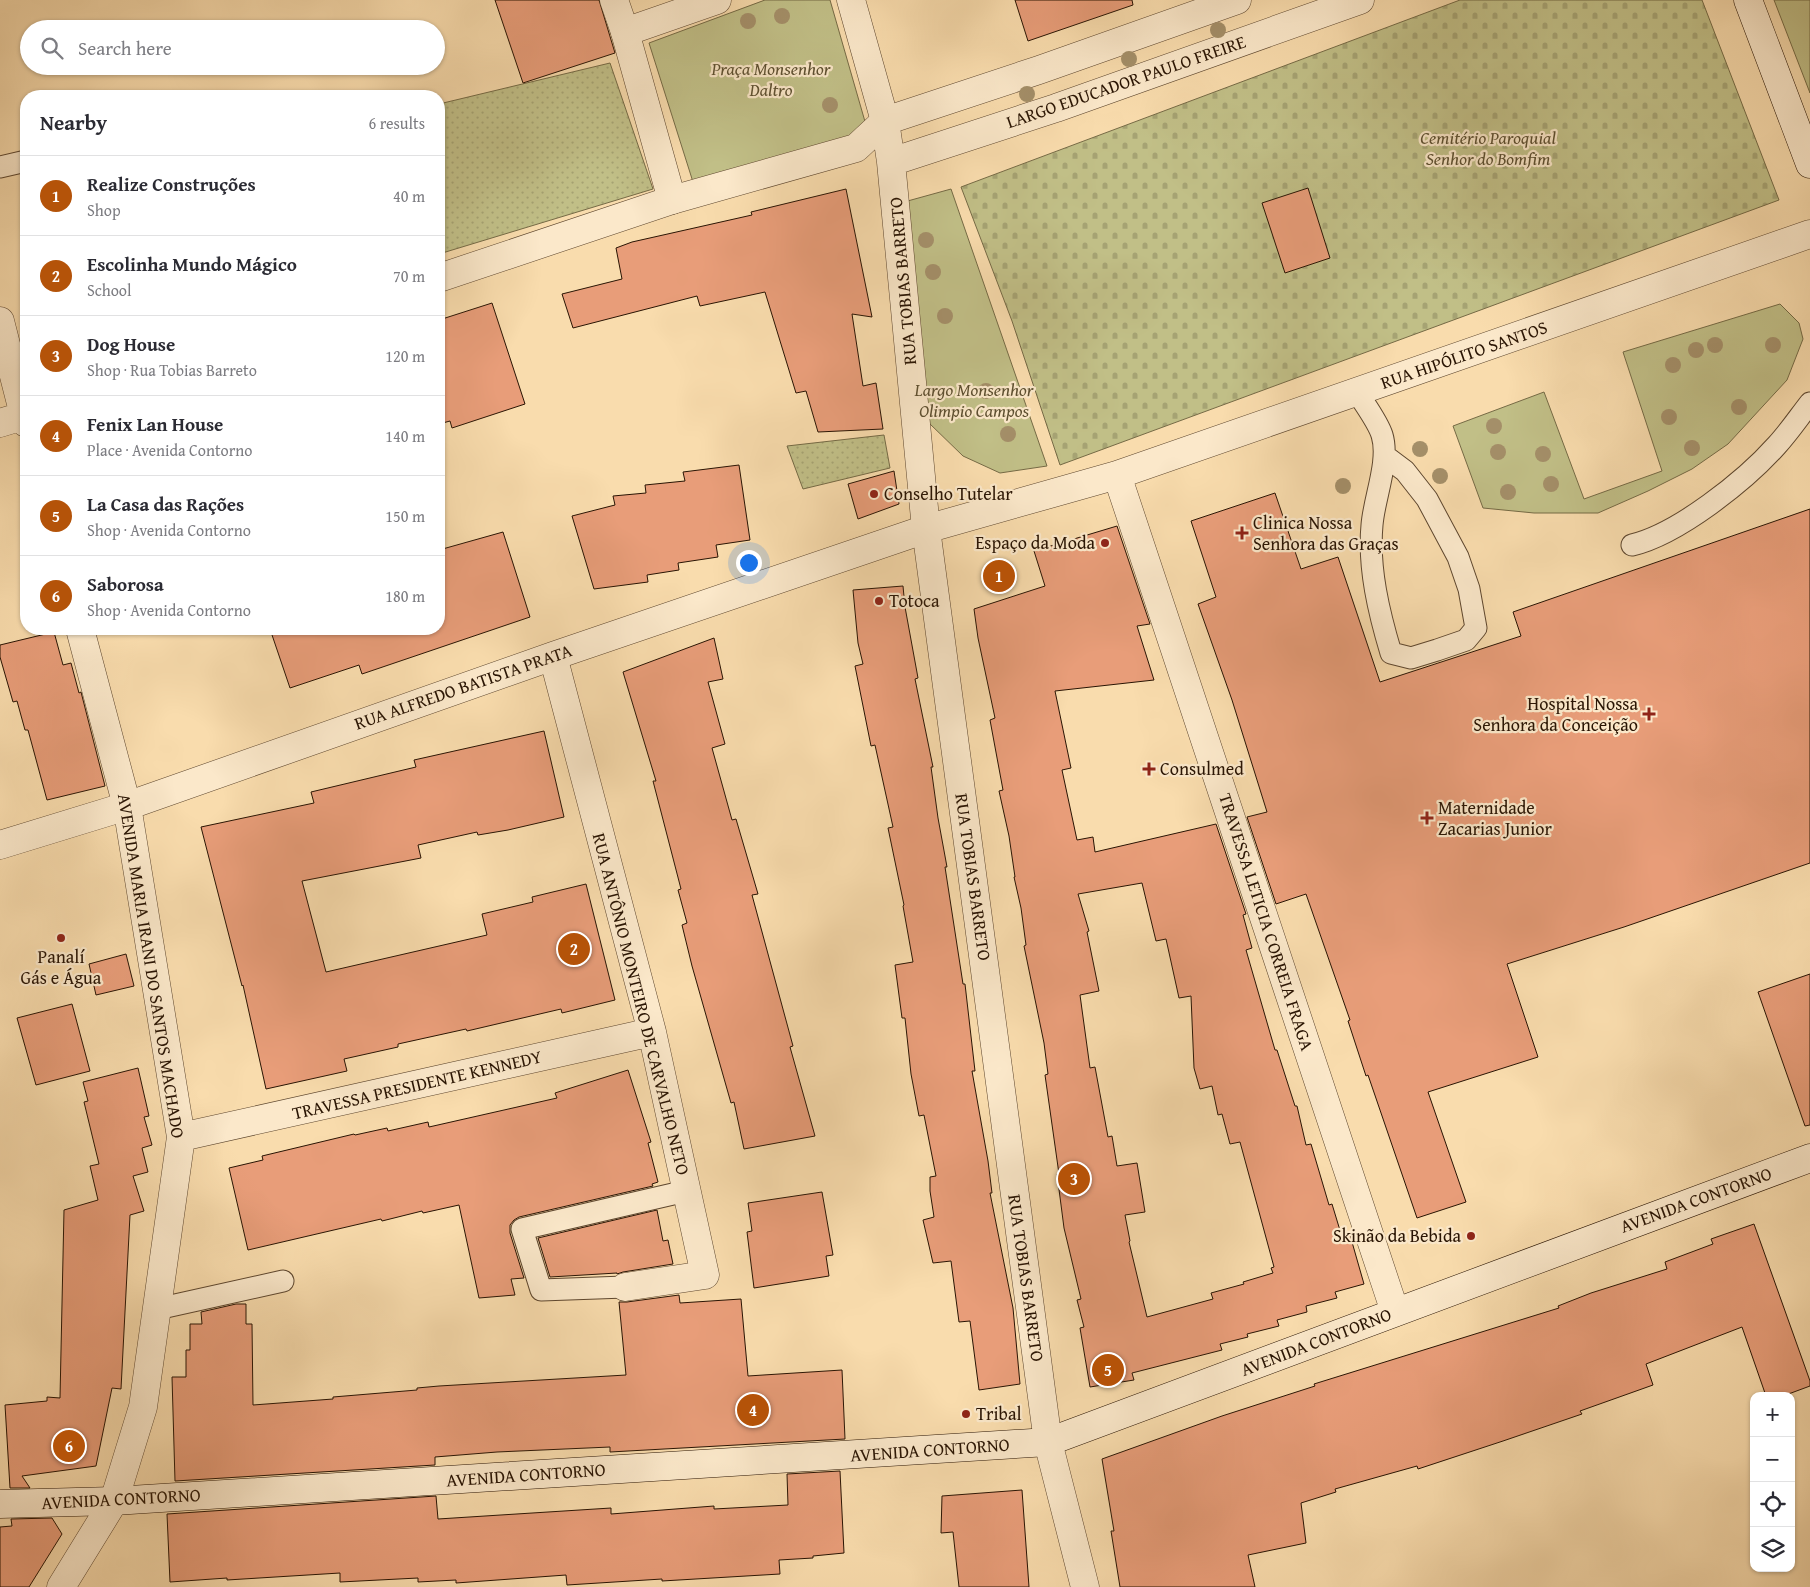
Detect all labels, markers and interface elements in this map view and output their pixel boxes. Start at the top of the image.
search box [20,20,445,75]
street label: LARGO EDUCADOR PAULO FREIRE [1003,28,1249,135]
icon: search [38,34,66,62]
text: Search here [78,34,172,62]
park label: Praça Monsenhor Daltro [710,55,832,103]
text: Nearby [40,107,107,138]
text: 6 results [368,111,425,135]
park label: Cemitério Paroquial Senhor do Bomfim [1420,124,1556,172]
text: Realize Construções [87,170,256,198]
text: 1 [52,184,60,208]
text: 40 m [393,184,425,208]
street label: RUA TOBIAS BARRETO [882,196,923,366]
text: Shop [87,198,121,222]
text: Escolinha Mundo Mágico [87,250,297,278]
text: 2 [52,264,60,288]
text: 70 m [393,264,425,288]
text: School [87,278,131,302]
street label: RUA HIPÓLITO SANTOS [1377,313,1551,396]
text: Dog House [87,330,175,358]
text: 3 [52,344,60,368]
text: 120 m [385,344,425,368]
text: Shop · Rua Tobias Barreto [87,358,257,382]
park label: Largo Monsenhor Olimpio Campos [913,376,1035,424]
text: Fenix Lan House [87,410,223,438]
text: 4 [52,424,60,448]
text: 140 m [385,424,425,448]
text: Place · Avenida Contorno [87,438,252,462]
place label: Conselho Tutelar [884,480,1013,507]
marker: Conselho Tutelar [868,488,880,500]
text: La Casa das Rações [87,490,244,518]
text: 5 [52,504,60,528]
text: 150 m [385,504,425,528]
place label: Clinica Nossa Senhora das Graças [1253,509,1399,557]
text: Shop · Avenida Contorno [87,518,251,542]
marker: Clinica Nossa Senhora das Graças [1235,526,1249,540]
place label: Espaço da Moda [975,529,1095,556]
marker: Espaço da Moda [1099,537,1111,549]
your location [736,550,762,576]
pin: 1 [983,557,1015,595]
text: Saborosa [87,570,164,598]
text: 6 [52,584,60,608]
text: 180 m [385,584,425,608]
place label: Totoca [889,587,940,614]
marker: Totoca [873,595,885,607]
text: Shop · Avenida Contorno [87,598,251,622]
street label: RUA ALFREDO BATISTA PRATA [350,637,575,737]
place label: Hospital Nossa Senhora da Conceição [1473,690,1638,738]
marker: Hospital Nossa Senhora da Conceição [1642,707,1656,721]
place label: Consulmed [1160,755,1244,782]
marker: Consulmed [1142,762,1156,776]
street label: TRAVESSA LETICIA CORREIA FRAGA [1212,790,1321,1054]
street label: AVENIDA MARIA IRANI DO SANTOS MACHADO [111,792,192,1140]
street label: RUA TOBIAS BARRETO [948,792,999,962]
place label: Maternidade Zacarias Junior [1438,794,1552,842]
marker: Maternidade Zacarias Junior [1420,811,1434,825]
street label: RUA ANTÔNIO MONTEIRO DE CARVALHO NETO [586,830,697,1178]
pin: 2 [558,930,590,968]
marker: Panalí Gás e Água [55,932,67,944]
place label: Panalí Gás e Água [21,943,102,991]
street label: TRAVESSA PRESIDENTE KENNEDY [289,1043,545,1126]
pin: 3 [1058,1160,1090,1198]
street label: AVENIDA CONTORNO [1616,1160,1775,1240]
street label: RUA TOBIAS BARRETO [1001,1193,1052,1363]
place label: Skinão da Bebida [1333,1222,1461,1249]
marker: Skinão da Bebida [1465,1230,1477,1242]
street label: AVENIDA CONTORNO [1236,1300,1395,1383]
pin: 5 [1092,1351,1124,1389]
pin: 4 [737,1391,769,1429]
map controls [1750,1392,1795,1572]
button: + [1750,1392,1795,1437]
place label: Tribal [976,1400,1021,1427]
marker: Tribal [960,1408,972,1420]
pin: 6 [53,1427,85,1465]
street label: AVENIDA CONTORNO [849,1430,1011,1469]
button: − [1750,1437,1795,1482]
street label: AVENIDA CONTORNO [445,1455,607,1494]
street label: AVENIDA CONTORNO [41,1481,201,1516]
button: locate [1750,1482,1795,1527]
button: layers [1750,1527,1795,1572]

